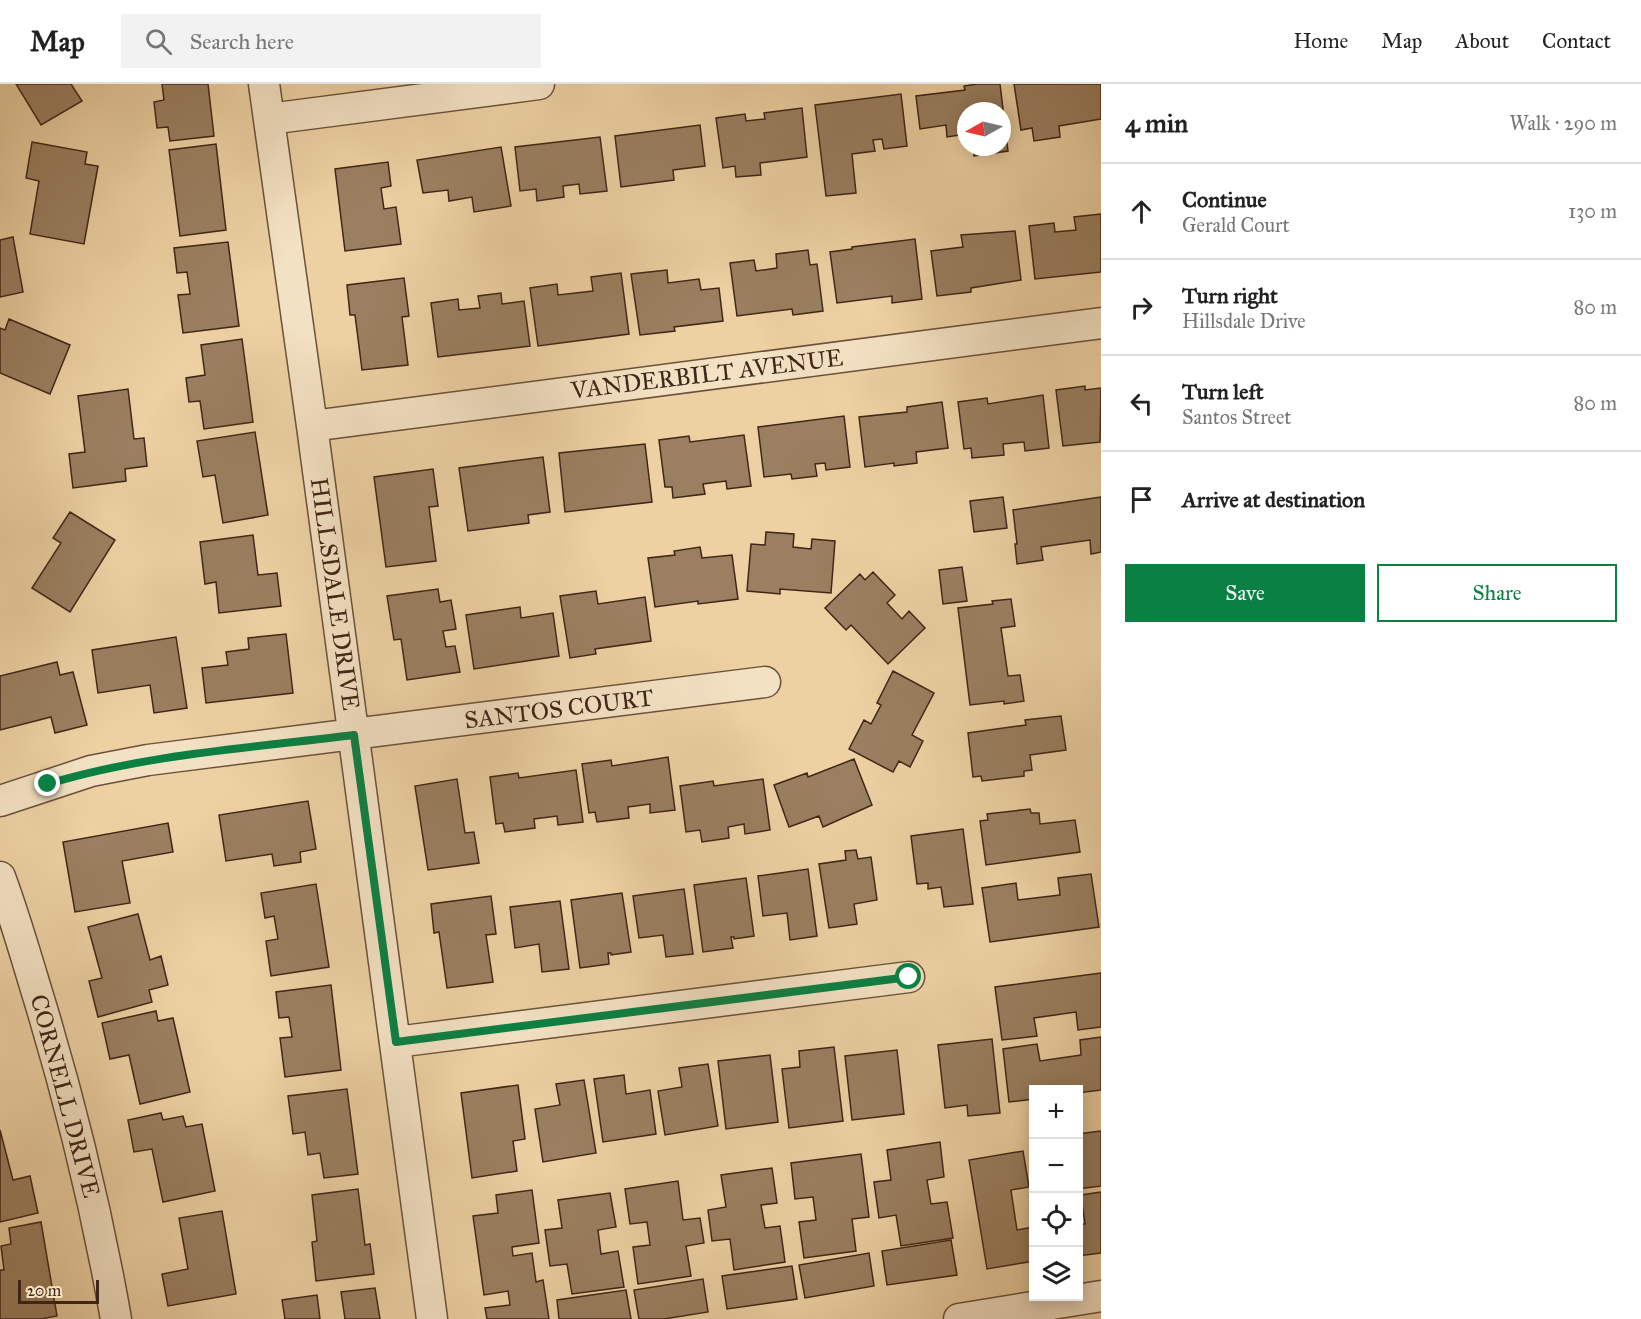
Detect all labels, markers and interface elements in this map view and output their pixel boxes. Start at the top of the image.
search box [121,14,541,68]
text: Map [30,24,85,59]
icon: search [142,25,175,58]
text: Search here [190,28,294,55]
text: Home [1293,28,1348,54]
text: Map [1381,28,1422,54]
text: About [1455,28,1509,54]
text: Contact [1542,28,1611,54]
north arrow [957,102,1011,156]
text: 4 min [1125,107,1188,139]
text: Walk · 290 m [1509,111,1617,135]
text: Continue [1182,186,1267,213]
icon: ahead [1125,195,1158,228]
text: 130 m [1568,199,1617,223]
text: Gerald Court [1182,213,1290,237]
text: Turn right [1182,282,1278,309]
icon: right [1125,291,1158,324]
text: 80 m [1574,295,1617,319]
text: Hillsdale Drive [1182,309,1306,333]
street label: VANDERBILT AVENUE [568,342,845,406]
text: Turn left [1182,378,1264,405]
icon: left [1125,387,1158,420]
text: 80 m [1574,391,1617,415]
text: Santos Street [1182,405,1291,429]
street label: HILLSDALE DRIVE [304,476,366,712]
icon: arrive [1125,483,1158,516]
text: Arrive at destination [1182,486,1365,513]
button: Save [1125,564,1365,622]
button: Share [1377,564,1617,622]
street label: SANTOS COURT [463,683,655,735]
route end [34,770,60,796]
route start [895,963,921,989]
street label: CORNELL DRIVE [23,991,107,1201]
map controls [1029,1085,1083,1301]
button: + [1029,1085,1083,1139]
button: − [1029,1139,1083,1193]
button: locate [1029,1193,1083,1247]
button: layers [1029,1247,1083,1301]
scale bar [18,1277,99,1304]
text: 20 m [27,1281,61,1300]

